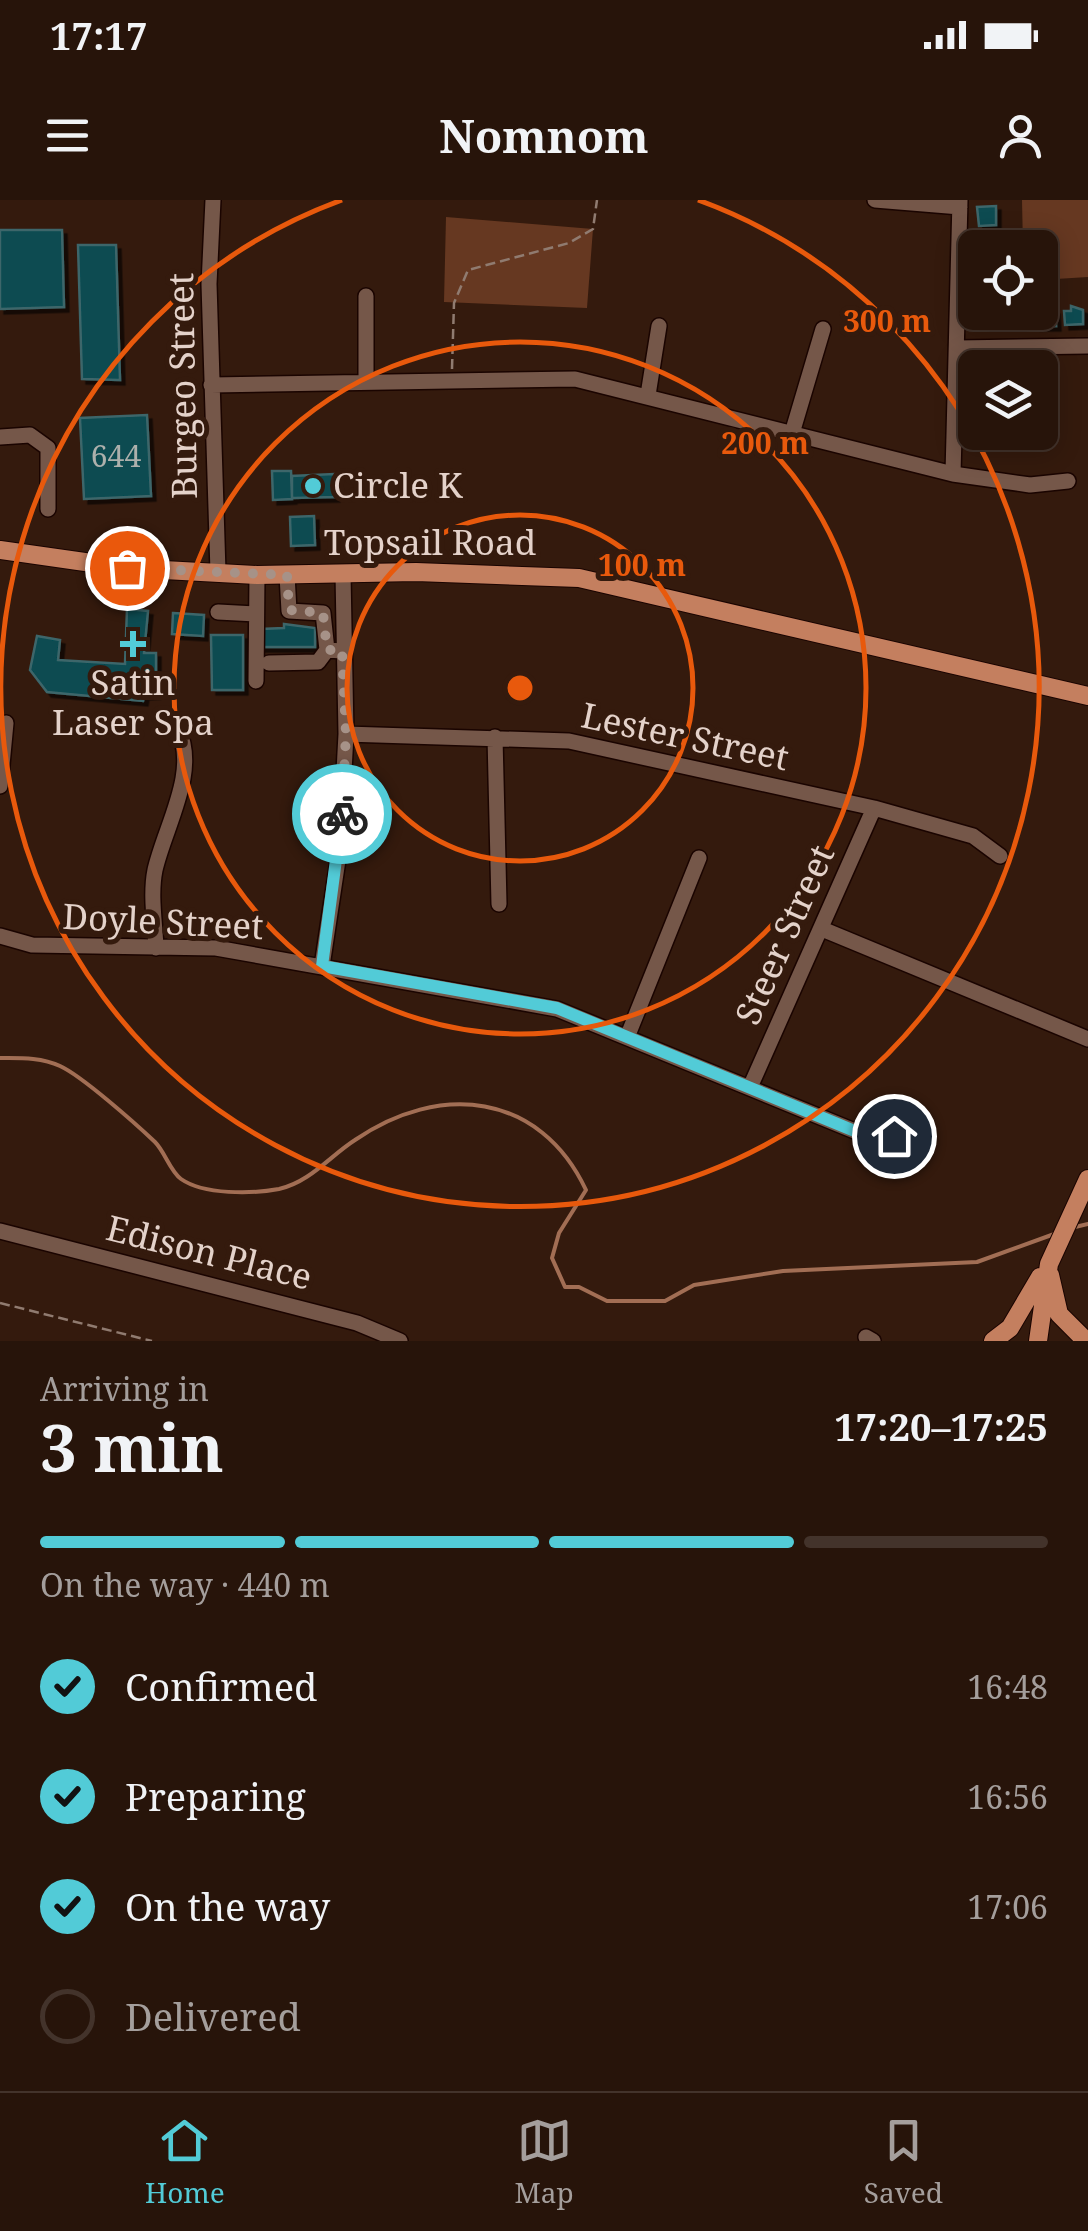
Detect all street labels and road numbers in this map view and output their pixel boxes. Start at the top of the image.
street label: Burgeo Street [156,273,207,499]
street label: Topsail Road [324,518,536,565]
street label: Lester Street [577,691,793,780]
street label: Steer Street [723,837,844,1032]
street label: Doyle Street [61,892,265,949]
street label: Edison Place [102,1203,317,1300]

